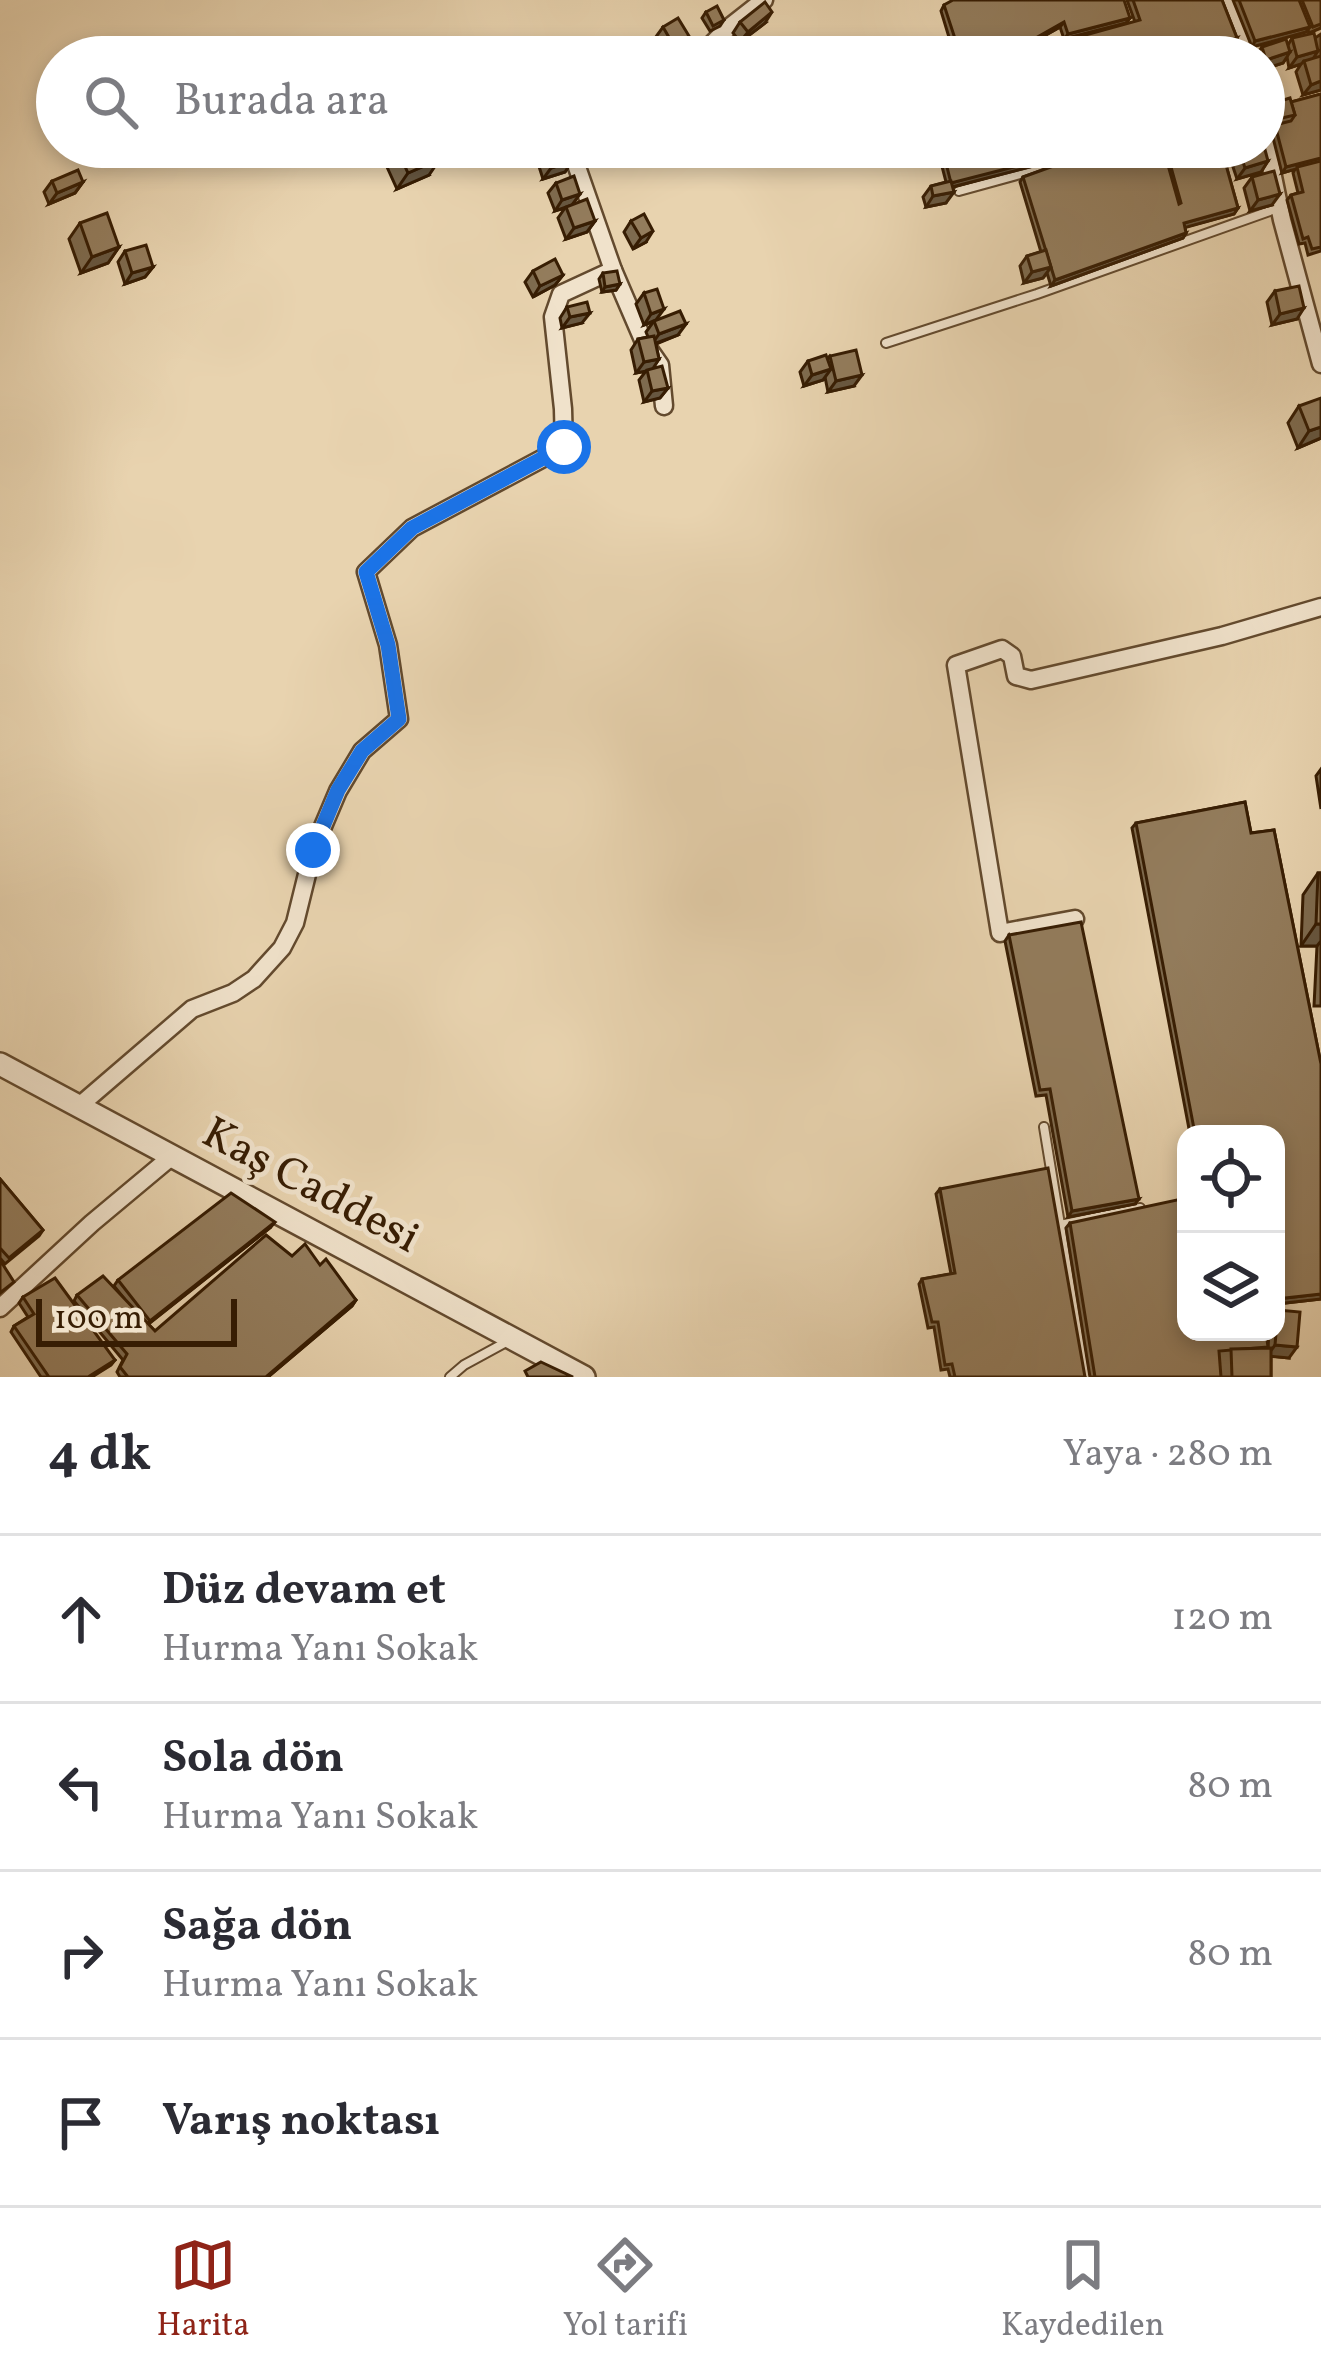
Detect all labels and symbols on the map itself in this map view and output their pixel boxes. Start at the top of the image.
route start [537,420,591,474]
route end [286,823,340,877]
street label: Kaş Caddesi [190,1103,430,1271]
scale bar [36,1293,237,1346]

